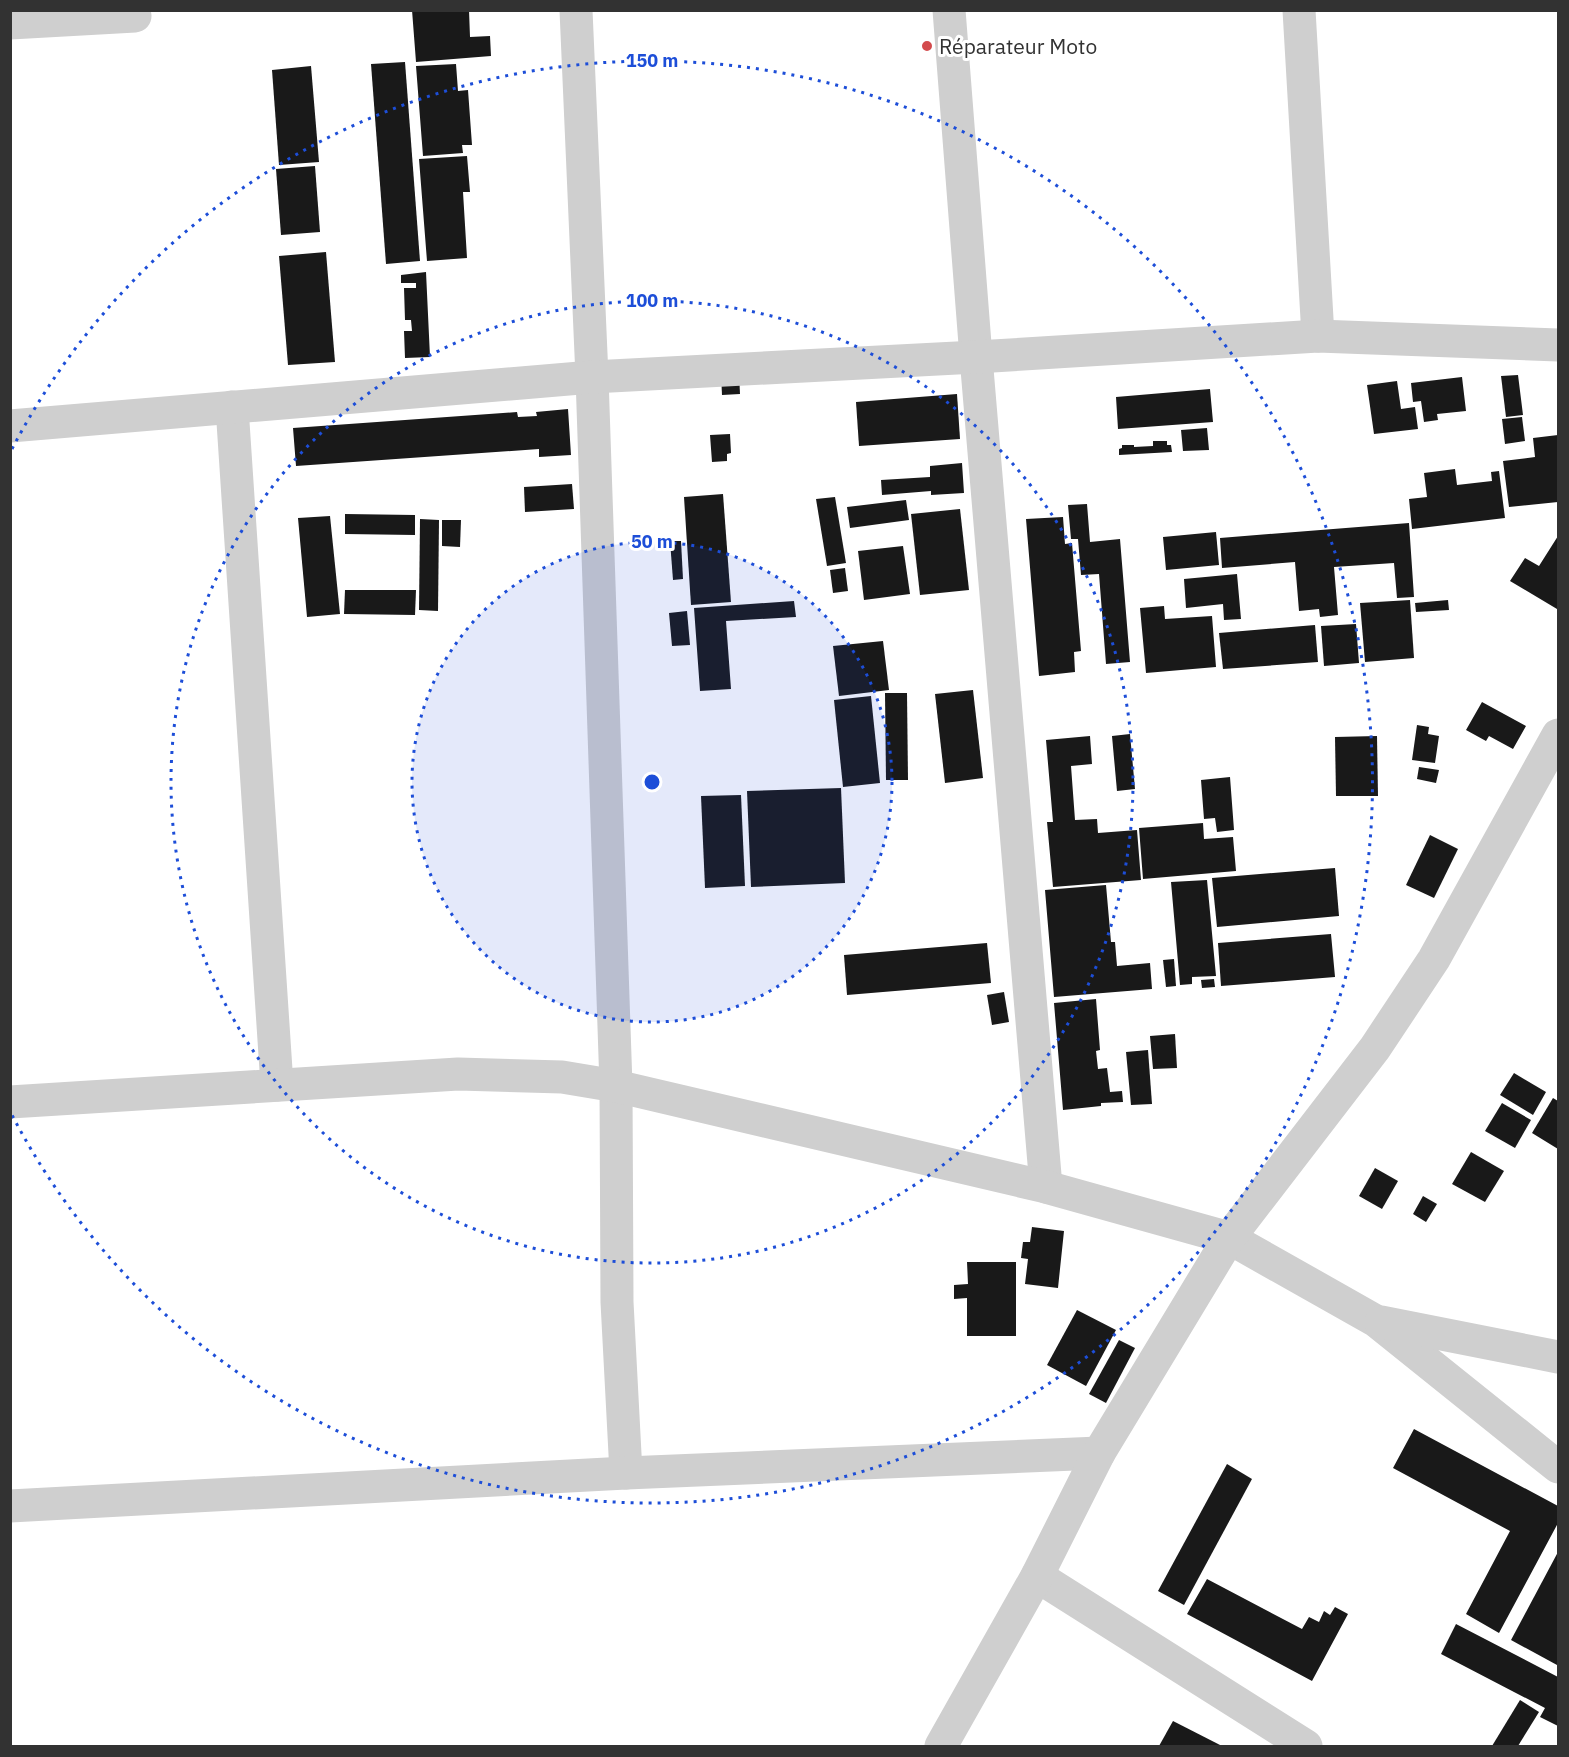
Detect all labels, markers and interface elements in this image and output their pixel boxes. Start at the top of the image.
place label: Réparateur Moto [939,32,1097,60]
marker: Réparateur Moto [920,39,934,53]
text: 150 m [626,49,678,72]
text: 100 m [626,289,678,312]
text: 50 m [631,530,673,553]
centre of rings [642,772,662,792]

